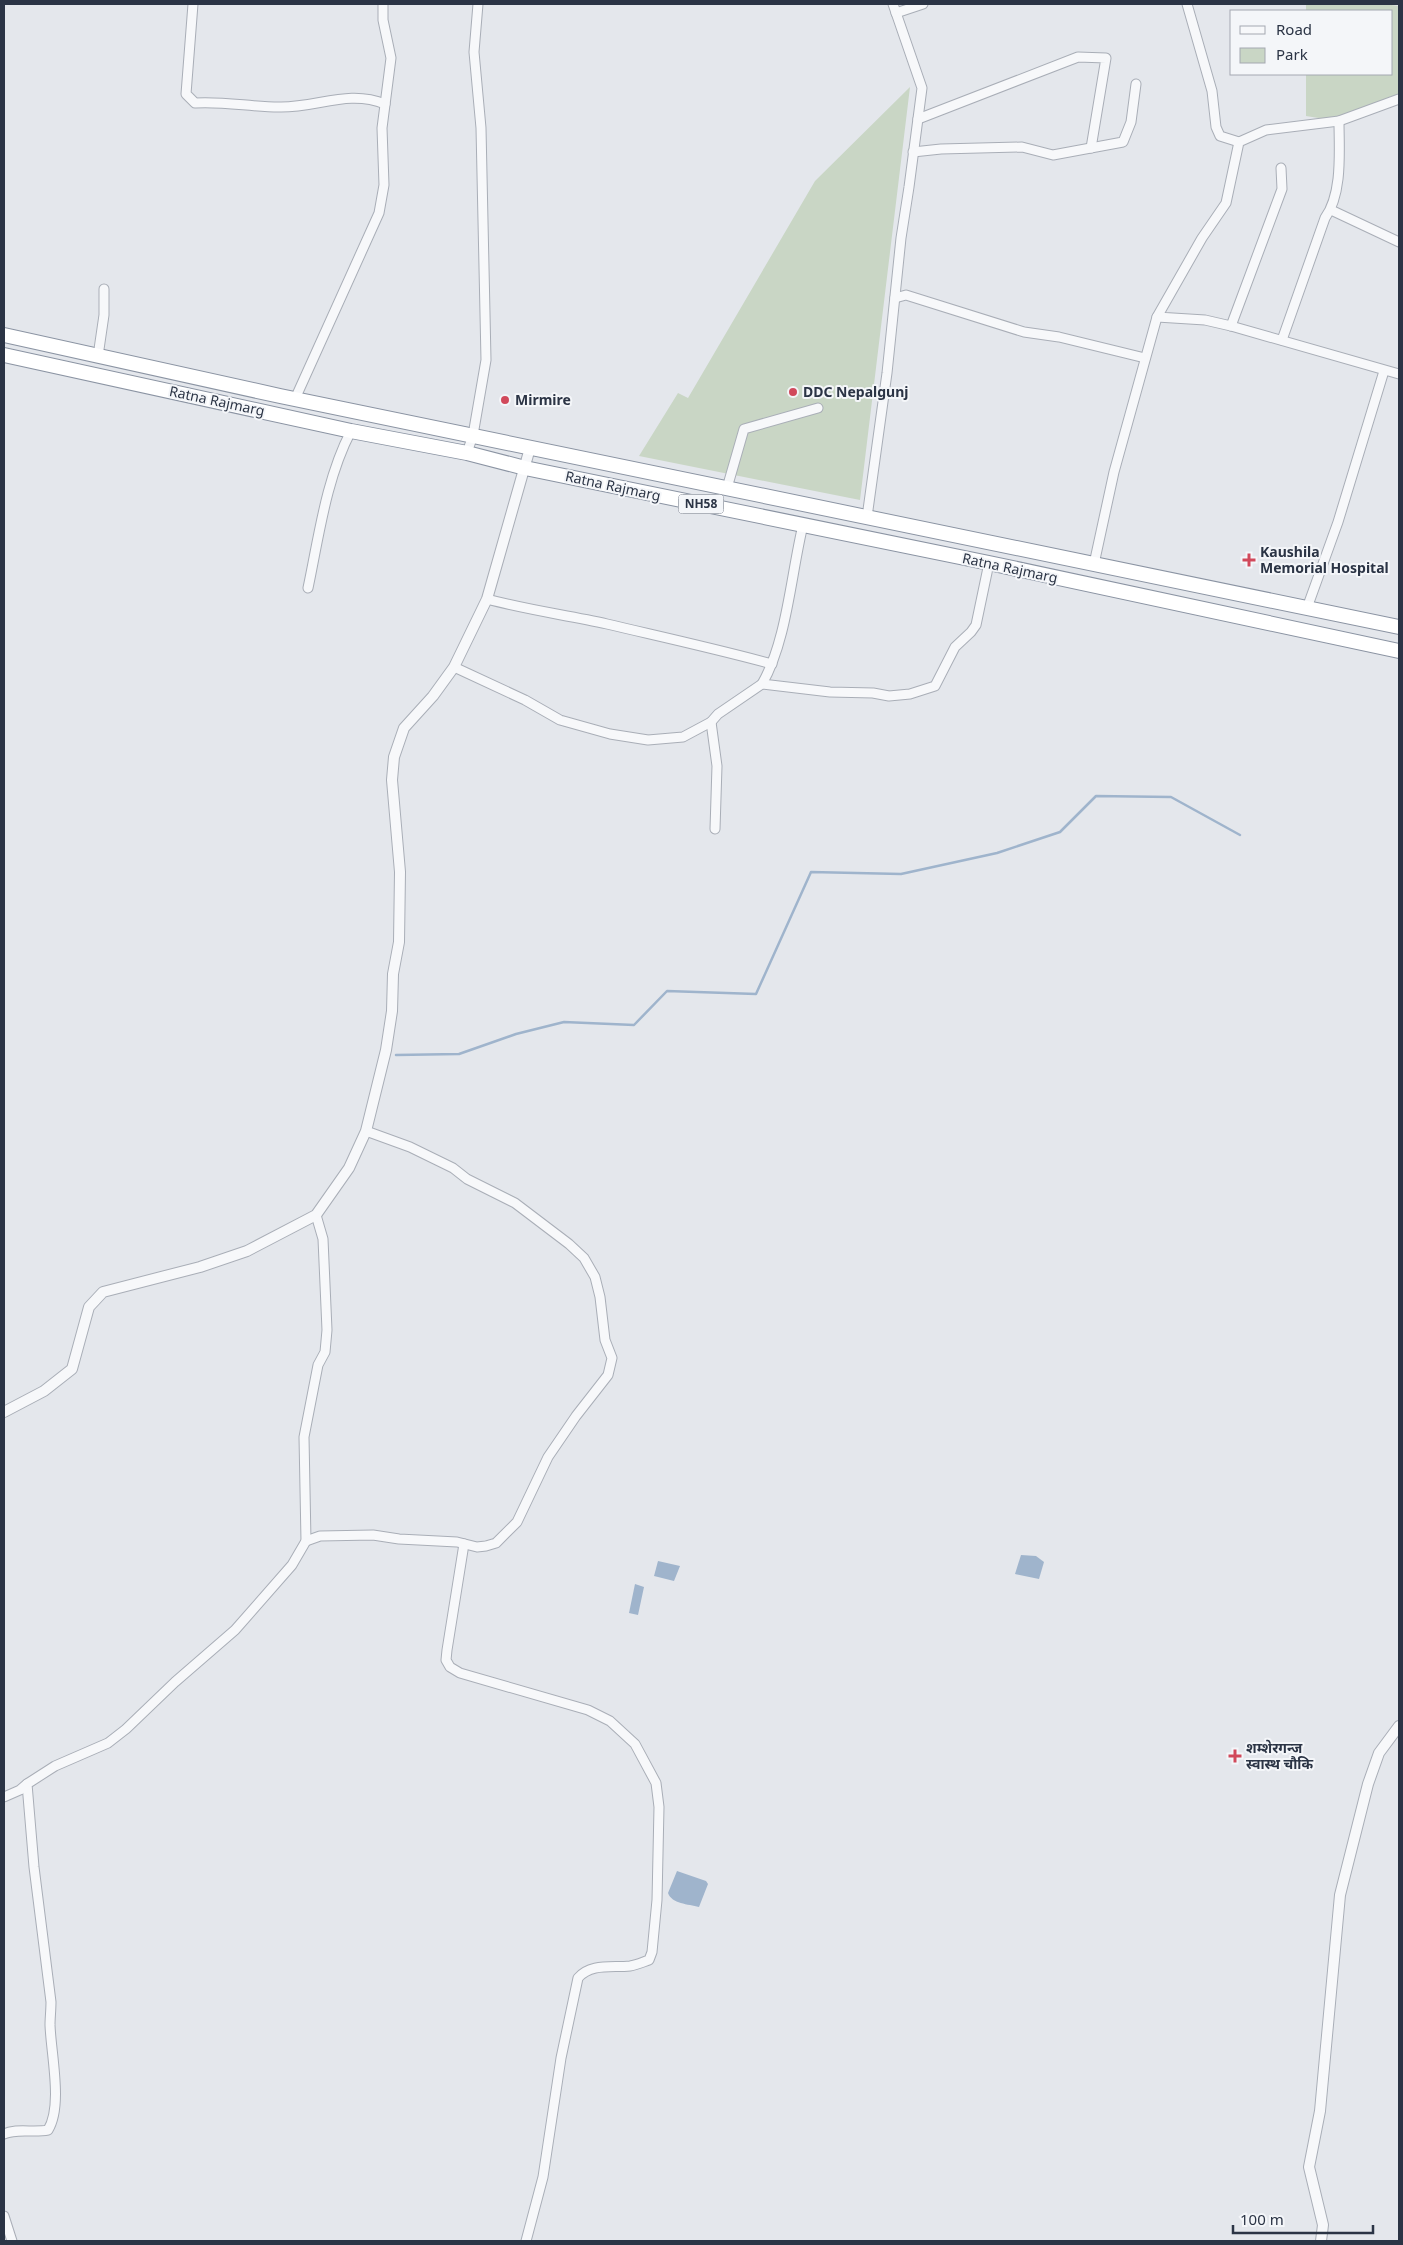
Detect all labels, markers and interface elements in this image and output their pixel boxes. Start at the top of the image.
legend [1230,10,1393,75]
text: Road [1276,19,1312,39]
text: Park [1276,44,1308,64]
street label: Ratna Rajmarg [168,381,267,420]
place label: DDC Nepalgunj [803,382,909,401]
marker: DDC Nepalgunj [787,386,799,398]
place label: Mirmire [515,390,571,409]
marker: Mirmire [499,394,511,406]
street label: Ratna Rajmarg [564,466,663,505]
road number: NH58 [678,494,724,514]
place label: Kaushila Memorial Hospital [1260,542,1389,577]
street label: Ratna Rajmarg [961,548,1060,587]
marker: Kaushila Memorial Hospital [1242,553,1256,567]
place label: शम्शेरगन्ज स्वास्थ चौकि [1246,1738,1313,1773]
marker: शम्शेरगन्ज स्वास्थ चौकि [1228,1749,1242,1763]
scale bar [1233,2202,1373,2234]
text: 100 m [1240,2209,1284,2229]

